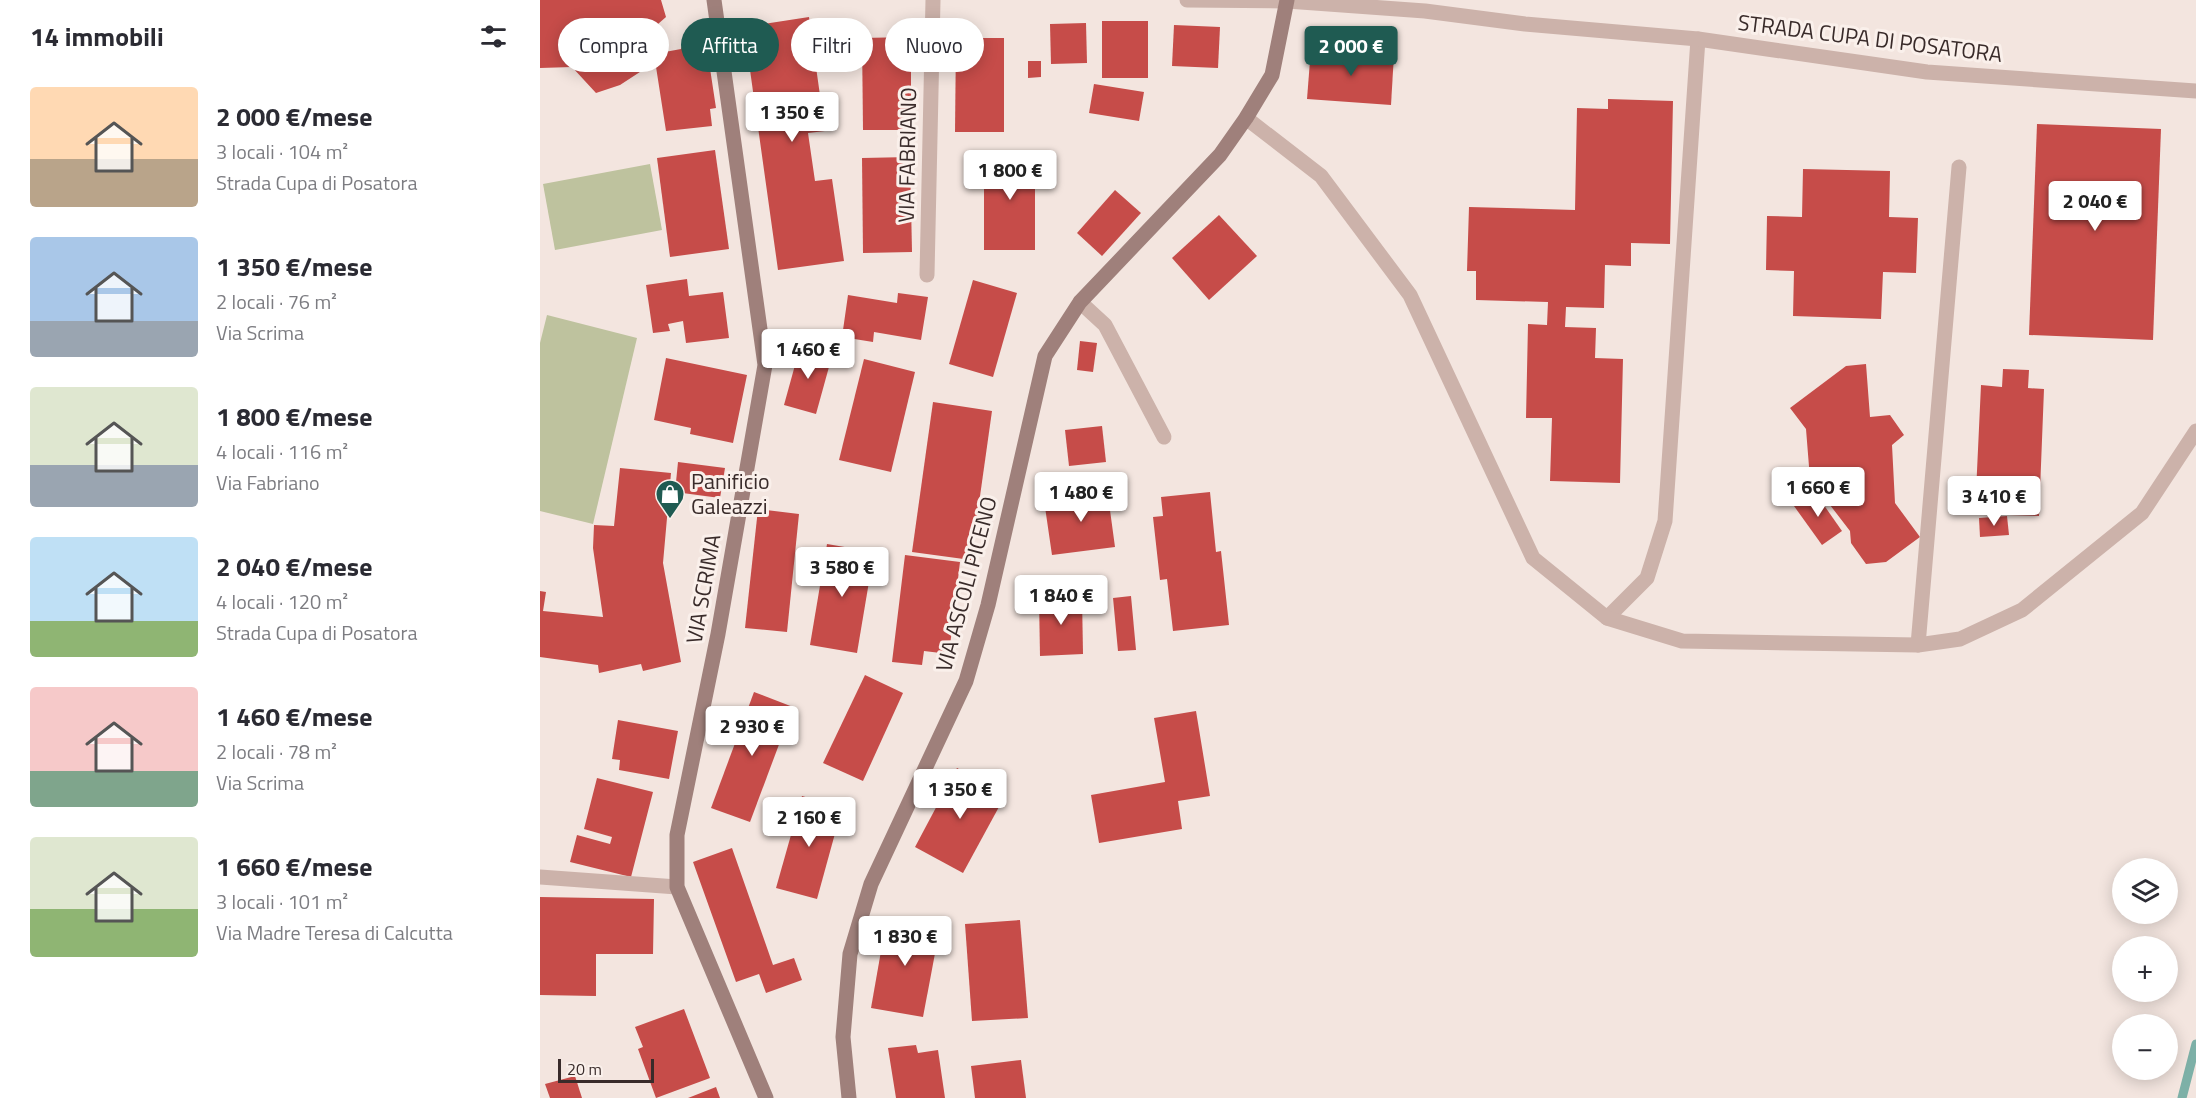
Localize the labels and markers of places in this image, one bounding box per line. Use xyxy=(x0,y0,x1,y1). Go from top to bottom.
pin: 2 000 € xyxy=(1296,26,1406,77)
pin: 1 350 € xyxy=(737,92,847,143)
pin: 1 800 € xyxy=(955,150,1065,201)
pin: 2 040 € xyxy=(2040,181,2150,232)
pin: 1 460 € xyxy=(753,329,863,380)
place label: Panificio Galeazzi xyxy=(691,464,770,523)
pin: 1 660 € xyxy=(1763,467,1873,518)
pin: 1 480 € xyxy=(1026,472,1136,523)
pin: 3 410 € xyxy=(1939,476,2049,527)
shop icon: Panificio Galeazzi xyxy=(654,478,686,520)
pin: 3 580 € xyxy=(787,547,897,598)
pin: 1 840 € xyxy=(1006,575,1116,626)
pin: 2 930 € xyxy=(697,706,807,757)
pin: 1 350 € xyxy=(905,769,1015,820)
pin: 2 160 € xyxy=(754,797,864,848)
pin: 1 830 € xyxy=(850,916,960,967)

